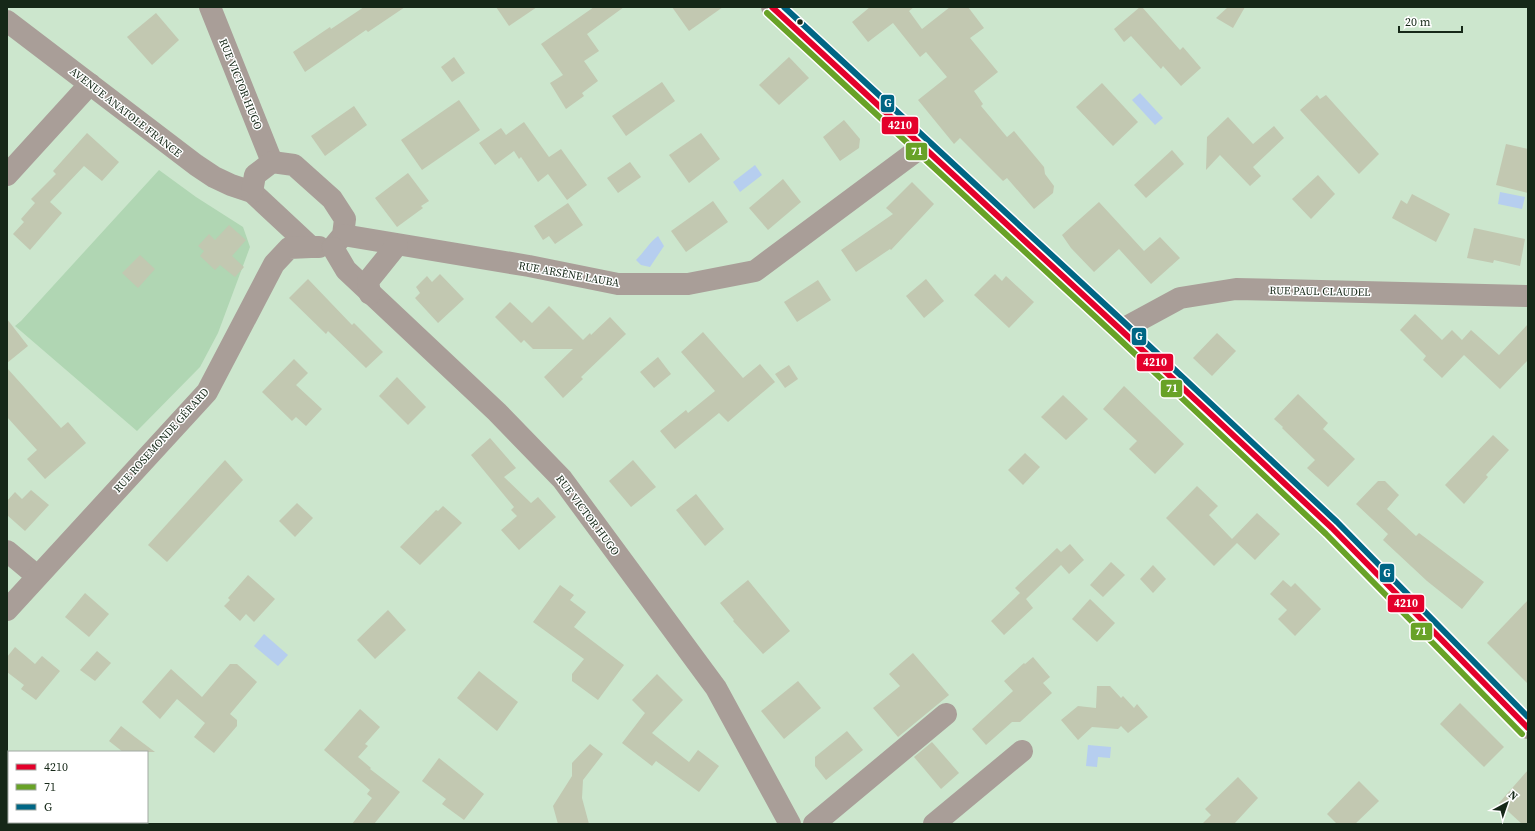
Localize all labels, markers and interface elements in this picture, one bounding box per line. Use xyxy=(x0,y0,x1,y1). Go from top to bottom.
scale bar xyxy=(1399,8,1462,34)
text: 20 m xyxy=(1405,14,1431,30)
unlabelled marker xyxy=(795,17,805,27)
street label: RUE VICTOR HUGO xyxy=(215,36,266,132)
street label: AVENUE ANATOLE FRANCE xyxy=(67,64,185,161)
line badge: G xyxy=(880,94,895,113)
text: G xyxy=(884,96,892,111)
line badge: 4210 xyxy=(881,116,919,135)
text: 4210 xyxy=(888,118,912,133)
line badge: 71 xyxy=(905,142,928,161)
text: 71 xyxy=(911,144,923,159)
street label: RUE ARSÈNE LAUBA xyxy=(517,258,621,291)
street label: RUE PAUL CLAUDEL xyxy=(1269,283,1371,300)
line badge: G xyxy=(1131,327,1147,346)
text: G xyxy=(1135,329,1143,344)
line badge: 4210 xyxy=(1136,353,1174,372)
text: 4210 xyxy=(1143,355,1167,370)
line badge: 71 xyxy=(1160,379,1183,398)
text: 71 xyxy=(1166,381,1178,396)
street label: RUE ROSEMONDE GÉRARD xyxy=(110,385,213,496)
street label: RUE VICTOR HUGO xyxy=(552,472,623,559)
line badge: G xyxy=(1379,563,1395,583)
text: G xyxy=(1383,566,1391,581)
line badge: 4210 xyxy=(1387,594,1425,613)
text: 4210 xyxy=(1394,596,1418,611)
line badge: 71 xyxy=(1410,622,1433,641)
text: 71 xyxy=(1415,624,1427,639)
legend xyxy=(8,751,148,823)
text: 4210 xyxy=(44,759,68,775)
text: 71 xyxy=(44,779,56,795)
north arrow xyxy=(1487,783,1527,823)
text: N xyxy=(1505,787,1521,804)
text: G xyxy=(44,799,52,815)

